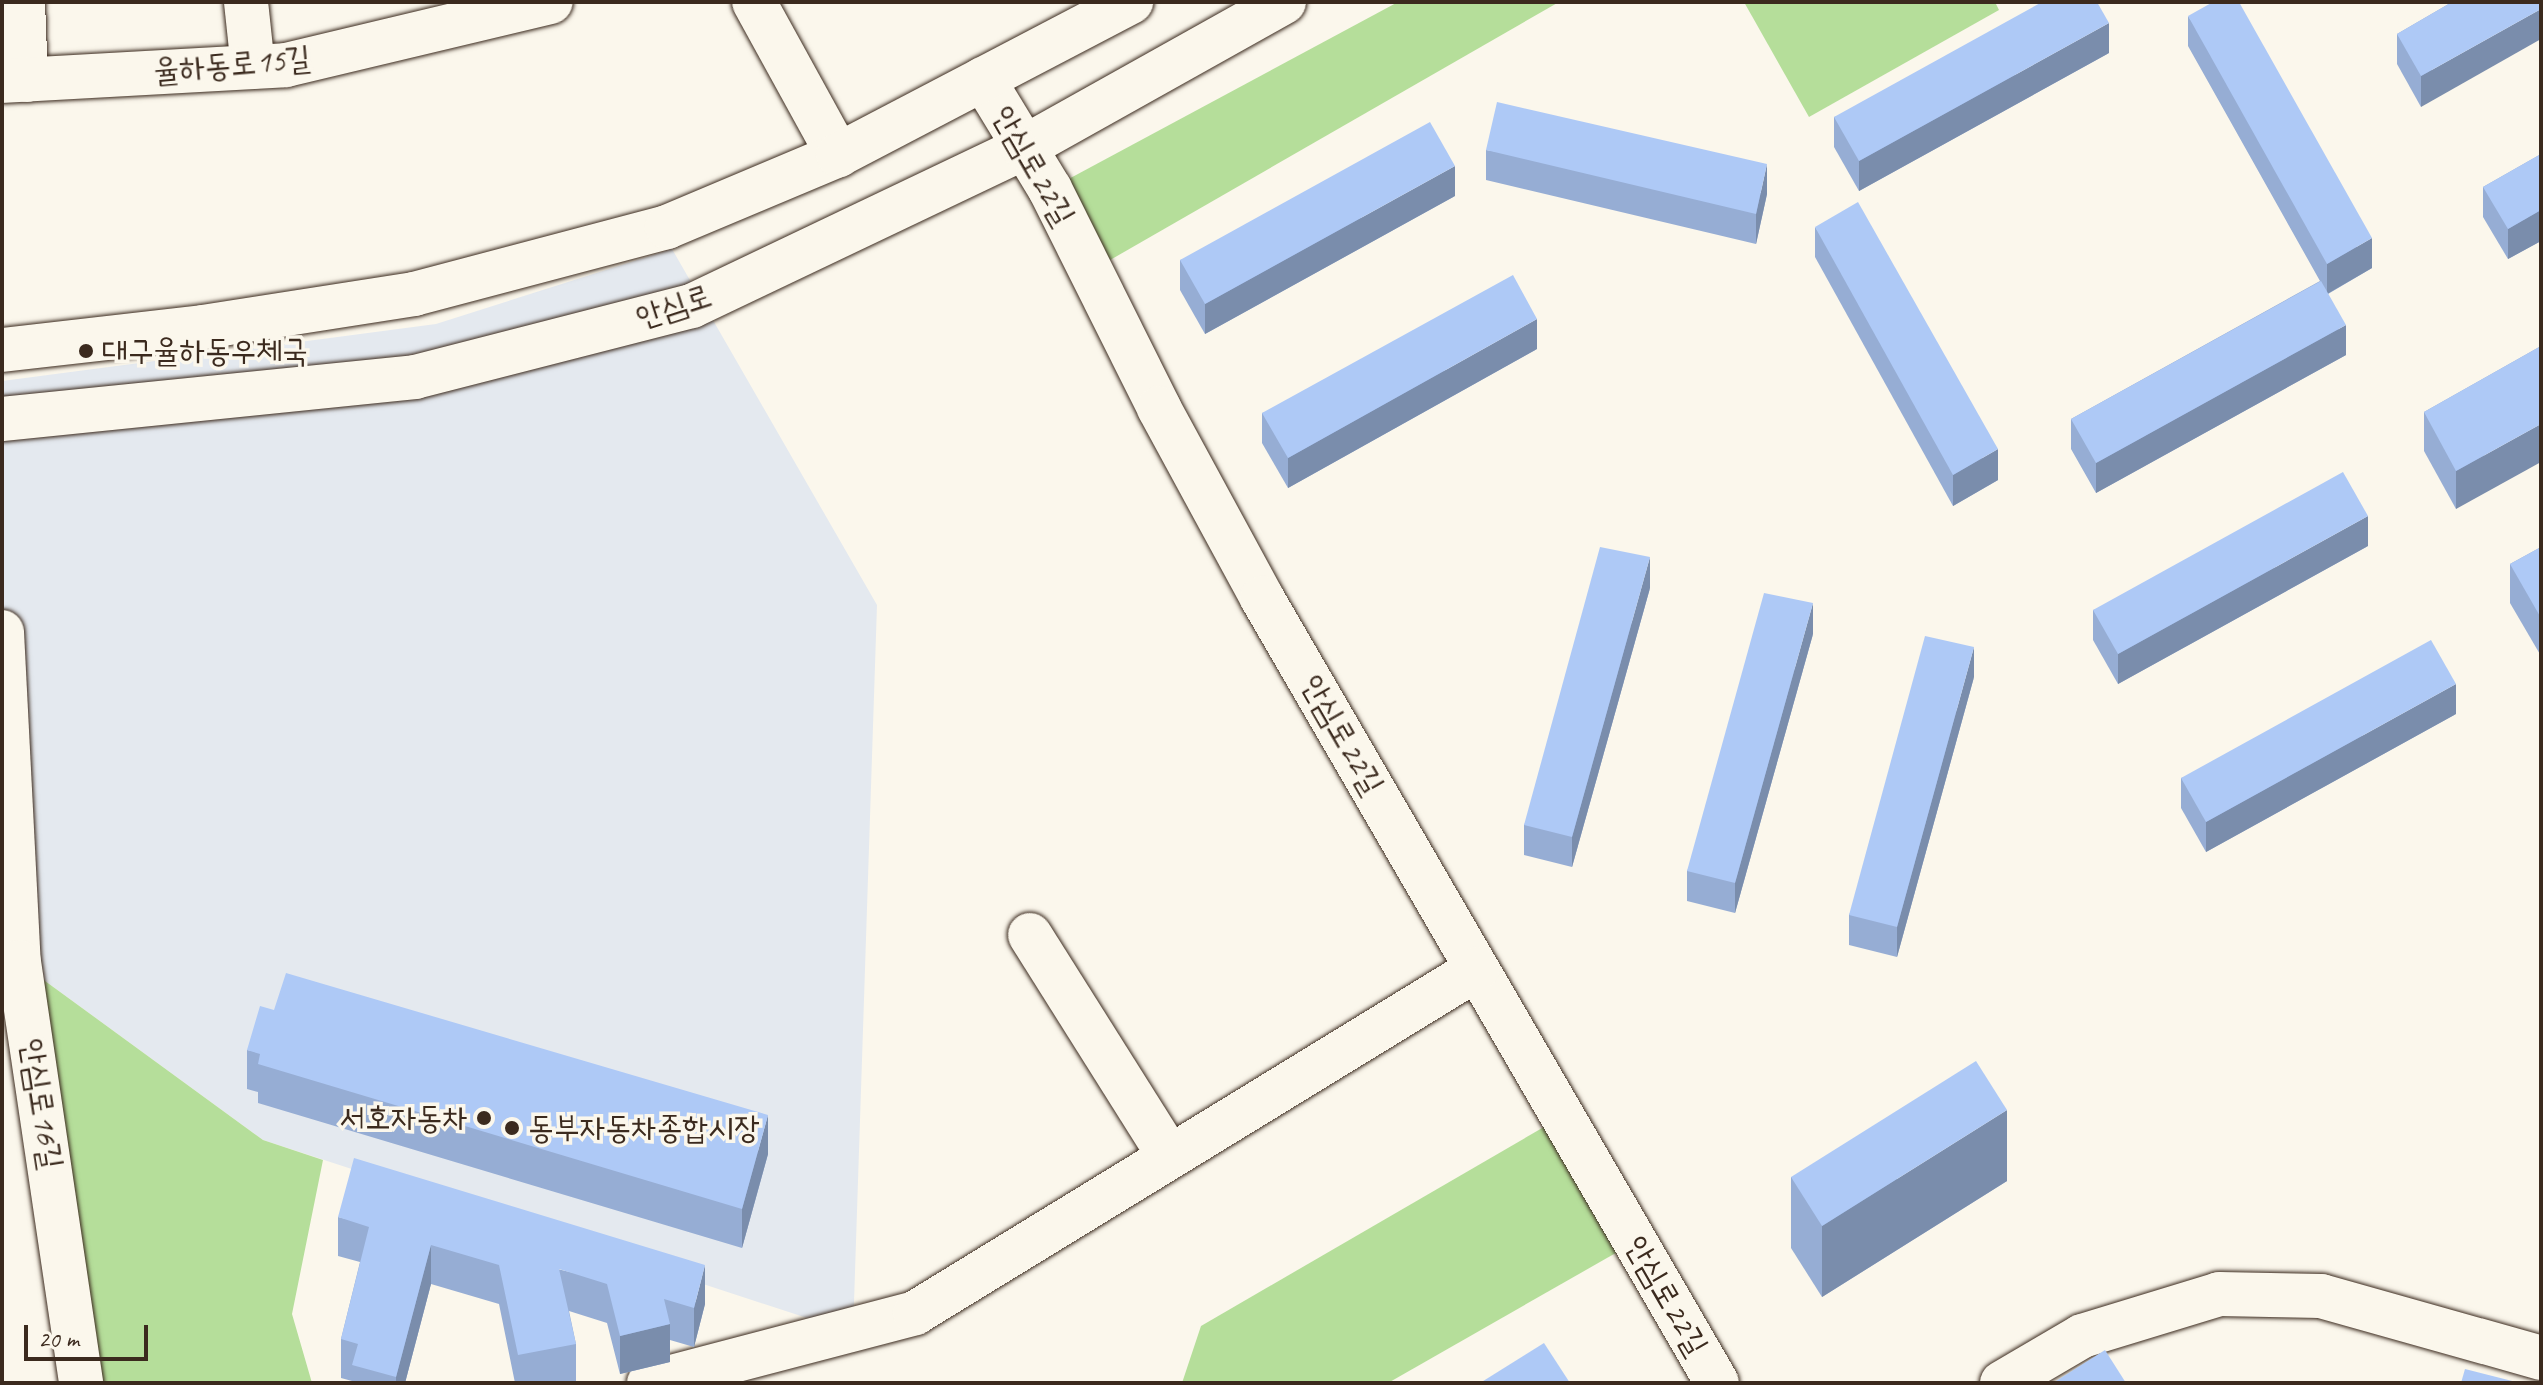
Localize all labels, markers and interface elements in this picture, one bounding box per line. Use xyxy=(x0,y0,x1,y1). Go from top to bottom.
street label: 율하동로15길 xyxy=(152,39,312,91)
street label: 안심로22길 xyxy=(983,99,1083,233)
street label: 안심로 xyxy=(631,277,717,337)
place label: 대구율하동우체국 xyxy=(102,332,308,370)
marker: 대구율하동우체국 xyxy=(77,342,95,360)
street label: 안심로22길 xyxy=(1292,668,1392,802)
street label: 안심로16길 xyxy=(12,1036,70,1172)
place label: 서호자동차 xyxy=(339,1099,468,1137)
marker: 서호자동차 xyxy=(475,1109,493,1127)
place label: 동부자동차종합시장 xyxy=(528,1109,760,1147)
marker: 동부자동차종합시장 xyxy=(503,1119,521,1137)
street label: 안심로22길 xyxy=(1616,1229,1716,1363)
scale bar xyxy=(28,1309,152,1359)
text: 20 m xyxy=(38,1324,79,1354)

